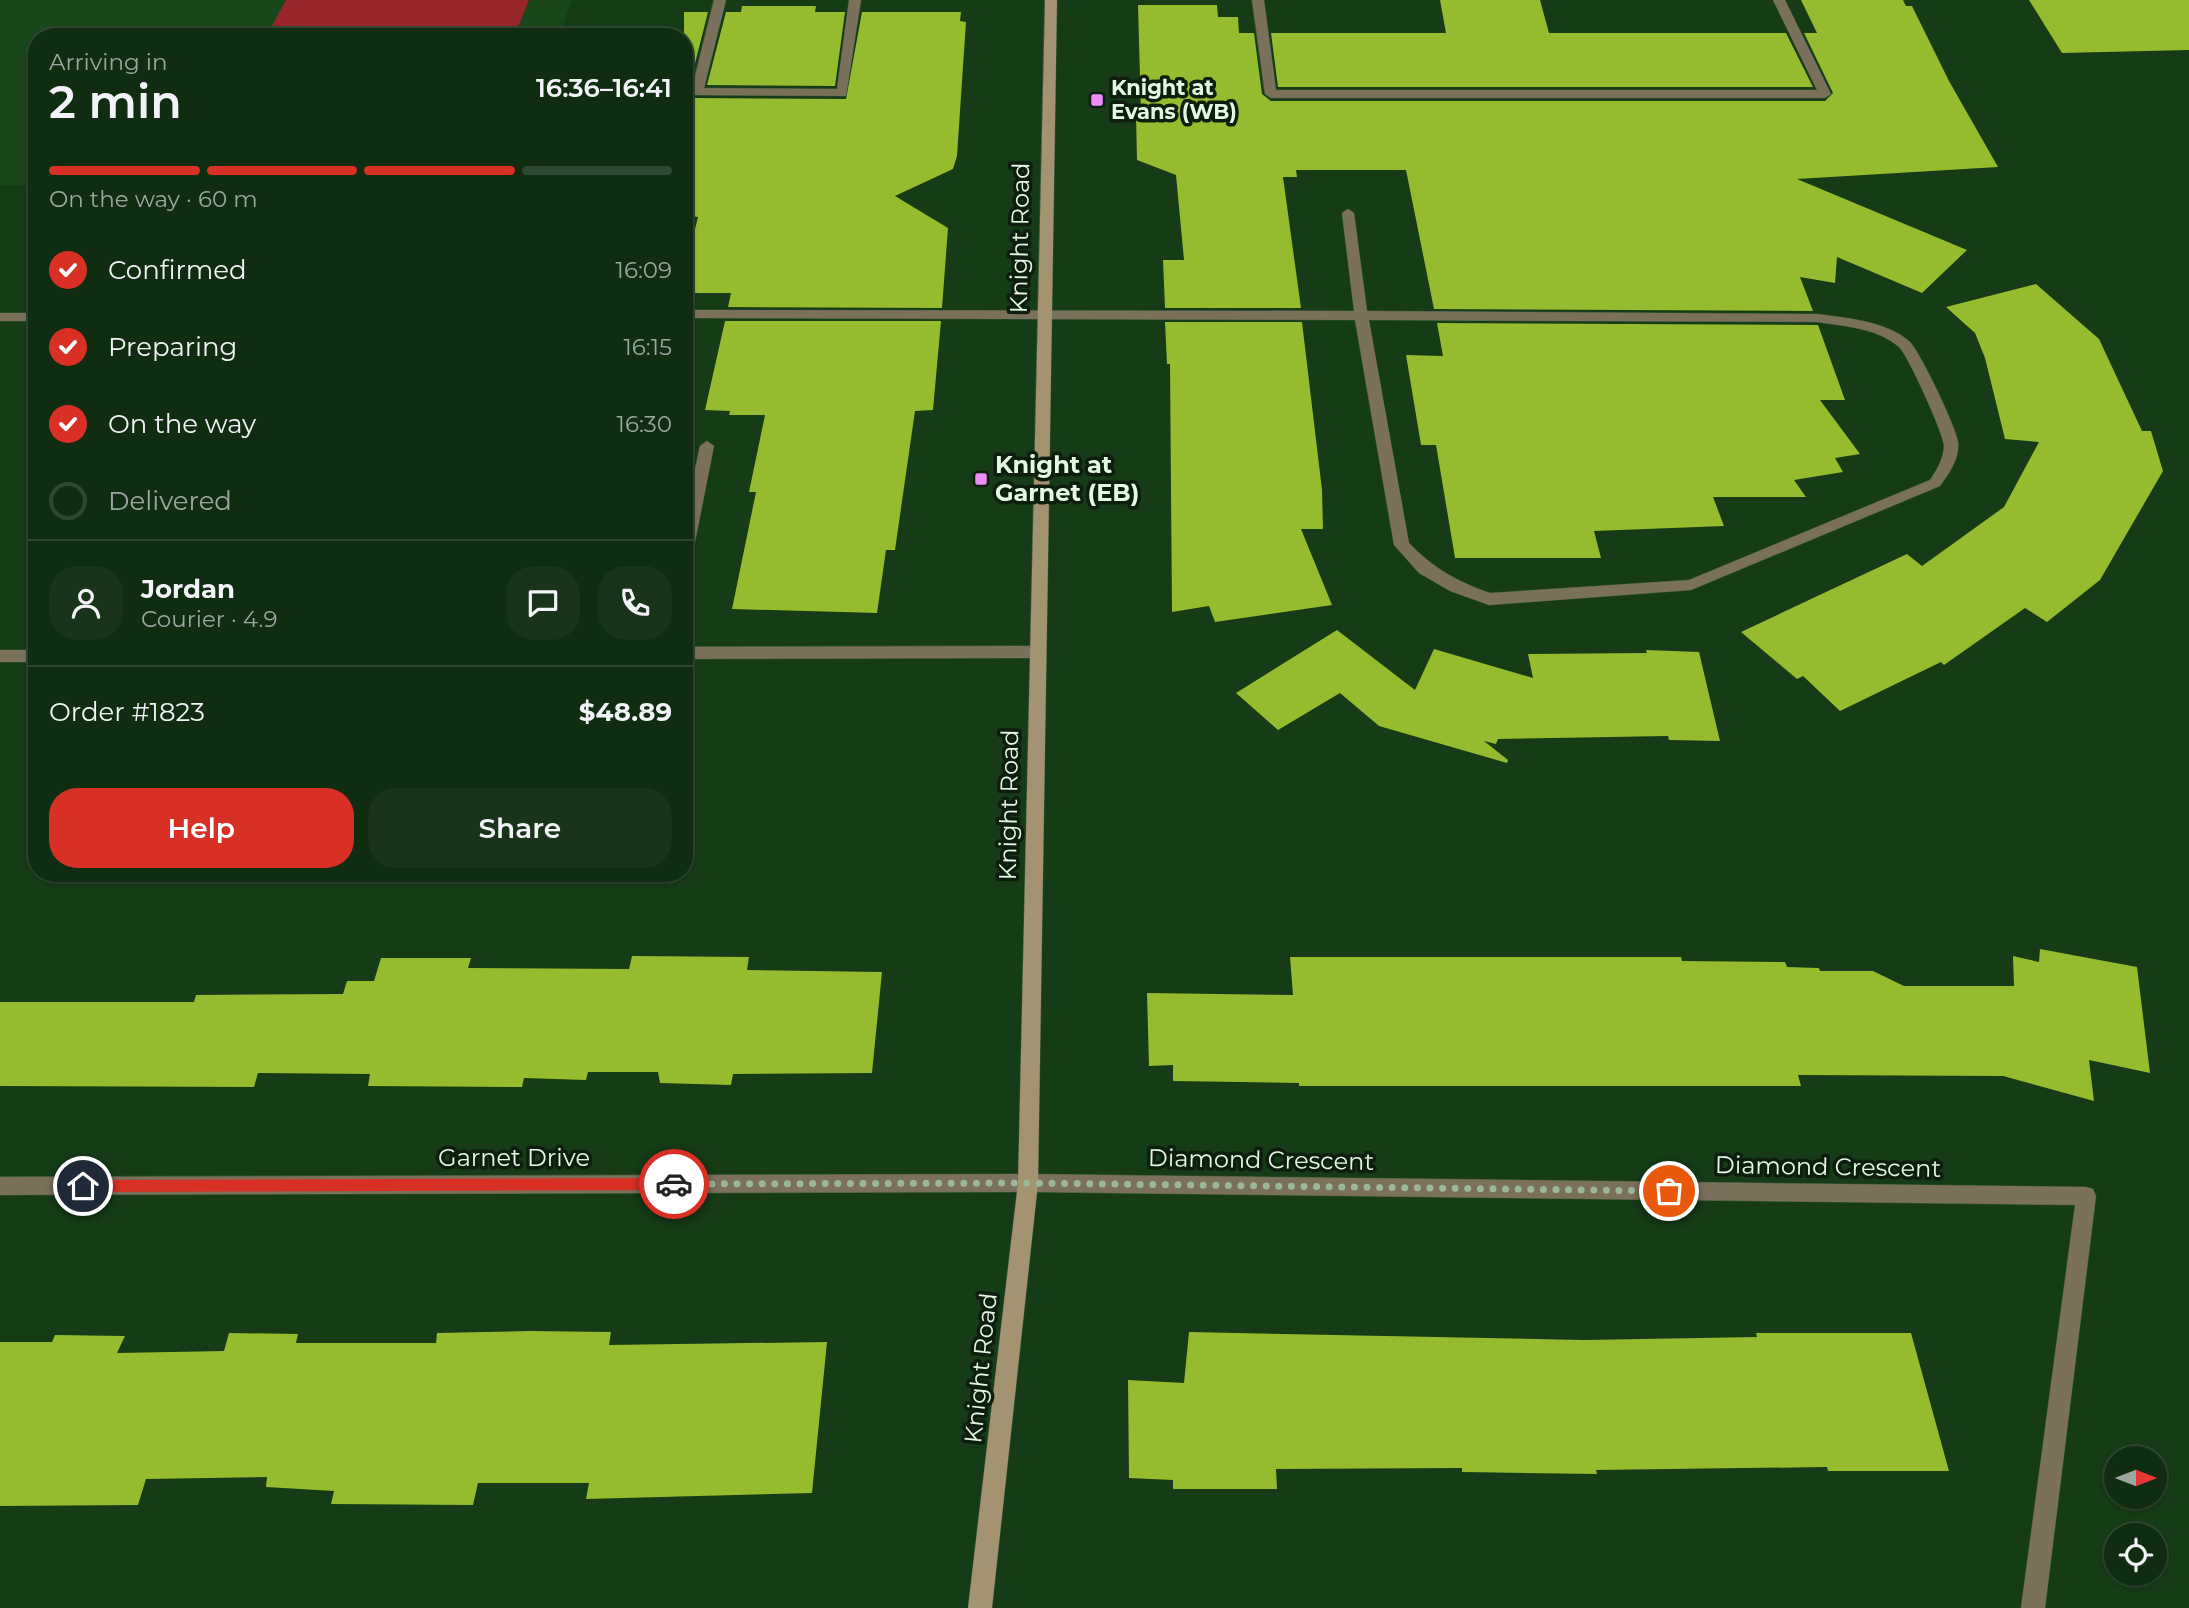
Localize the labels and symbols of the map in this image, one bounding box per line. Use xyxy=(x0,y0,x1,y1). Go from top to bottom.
place label: Knight at Evans (WB) xyxy=(1111,75,1237,124)
marker: Knight at Evans (WB) xyxy=(1089,92,1105,108)
street label: Knight Road xyxy=(1004,162,1035,314)
place label: Knight at Garnet (EB) xyxy=(995,450,1139,507)
marker: Knight at Garnet (EB) xyxy=(973,471,989,487)
street label: Knight Road xyxy=(993,729,1024,881)
street label: Garnet Drive xyxy=(438,1143,590,1172)
street label: Diamond Crescent xyxy=(1148,1143,1375,1176)
courier xyxy=(639,1149,709,1219)
street label: Diamond Crescent xyxy=(1715,1150,1942,1183)
pin xyxy=(53,1156,113,1216)
pin xyxy=(1639,1161,1699,1221)
street label: Knight Road xyxy=(958,1291,1003,1445)
north arrow xyxy=(2104,1446,2166,1508)

